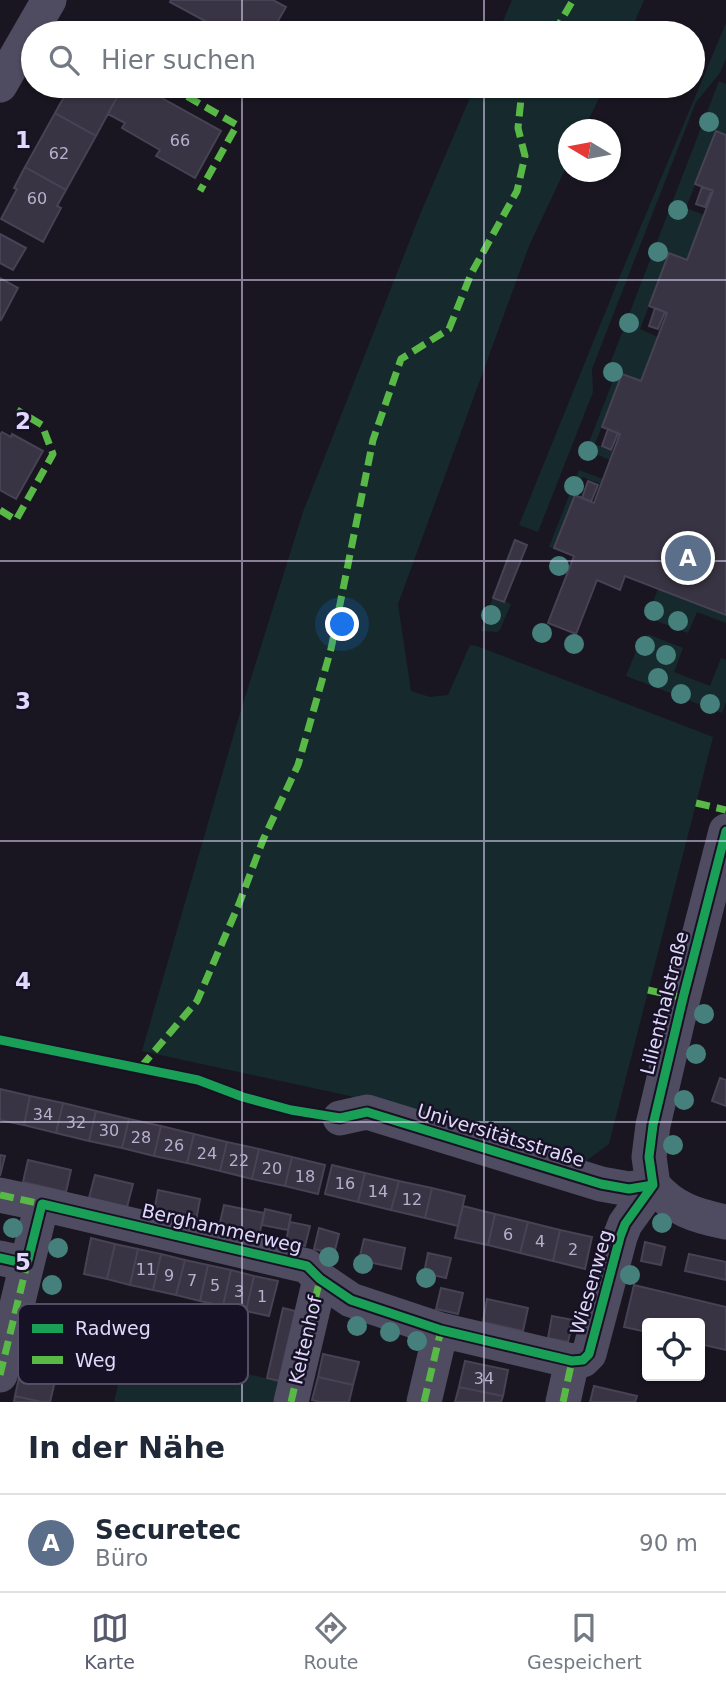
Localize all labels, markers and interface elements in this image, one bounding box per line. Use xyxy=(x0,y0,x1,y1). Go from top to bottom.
search box xyxy=(21,21,705,98)
icon: search xyxy=(45,41,83,79)
text: Hier suchen xyxy=(101,45,256,75)
north arrow xyxy=(558,119,621,182)
text: 1 xyxy=(15,127,31,153)
house number: 66 xyxy=(170,131,190,150)
house number: 62 xyxy=(49,144,69,163)
house number: 60 xyxy=(27,189,47,208)
text: 2 xyxy=(15,408,31,434)
pin: A xyxy=(665,532,711,584)
your location xyxy=(325,607,359,641)
text: 3 xyxy=(15,688,31,714)
street label: Lilienthalstraße xyxy=(636,929,692,1077)
text: 4 xyxy=(15,968,31,994)
street label: Universitätsstraße xyxy=(415,1099,587,1171)
house number: 34 xyxy=(33,1105,53,1124)
house number: 32 xyxy=(66,1113,86,1132)
house number: 30 xyxy=(99,1121,119,1140)
house number: 28 xyxy=(131,1128,151,1147)
house number: 26 xyxy=(164,1136,184,1155)
house number: 24 xyxy=(197,1144,217,1163)
house number: 22 xyxy=(229,1151,249,1170)
house number: 20 xyxy=(262,1159,282,1178)
house number: 18 xyxy=(295,1167,315,1186)
house number: 16 xyxy=(335,1174,355,1193)
house number: 14 xyxy=(368,1182,388,1201)
house number: 12 xyxy=(402,1190,422,1209)
street label: Berghammerweg xyxy=(140,1199,304,1257)
house number: 6 xyxy=(503,1225,513,1244)
street label: Wiesenweg xyxy=(566,1227,616,1337)
house number: 4 xyxy=(535,1232,545,1251)
house number: 2 xyxy=(568,1240,578,1259)
text: 5 xyxy=(15,1249,31,1275)
house number: 11 xyxy=(136,1260,156,1279)
house number: 9 xyxy=(164,1266,174,1285)
house number: 7 xyxy=(187,1271,197,1290)
house number: 5 xyxy=(210,1276,220,1295)
house number: 3 xyxy=(234,1282,244,1301)
house number: 1 xyxy=(257,1287,267,1306)
street label: Keltenhof xyxy=(284,1292,326,1386)
legend xyxy=(18,1304,248,1384)
text: Radweg xyxy=(75,1317,151,1339)
map controls xyxy=(642,1318,705,1381)
button: locate xyxy=(642,1318,705,1381)
text: Weg xyxy=(75,1349,116,1371)
house number: 34 xyxy=(474,1369,494,1388)
text: In der Nähe xyxy=(28,1430,225,1465)
text: Securetec xyxy=(95,1515,241,1545)
text: A xyxy=(42,1530,60,1556)
text: 90 m xyxy=(639,1530,698,1556)
text: Büro xyxy=(95,1545,148,1571)
tab: Karte xyxy=(84,1609,135,1673)
tab: Route xyxy=(303,1609,359,1673)
tab: Gespeichert xyxy=(527,1609,642,1673)

